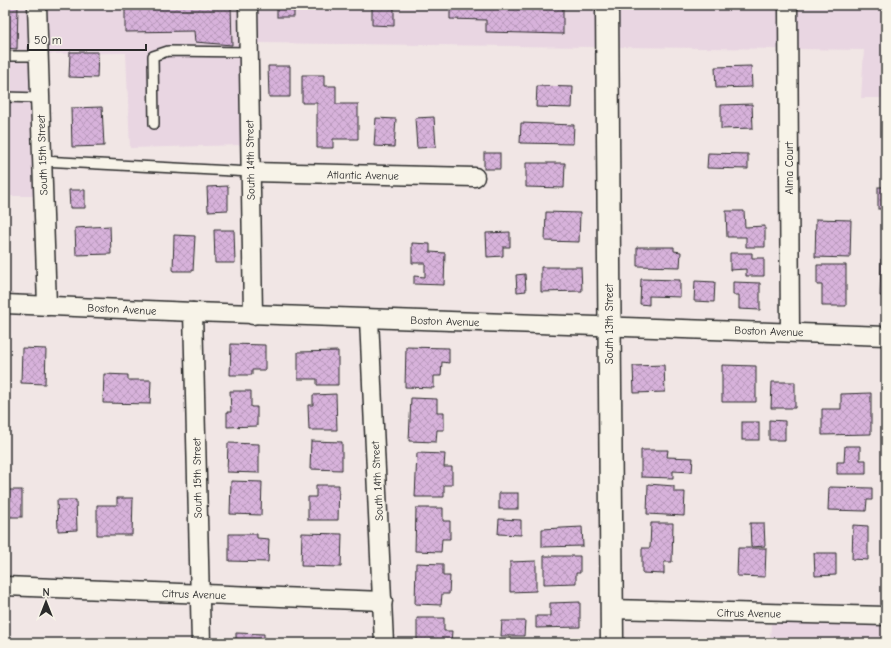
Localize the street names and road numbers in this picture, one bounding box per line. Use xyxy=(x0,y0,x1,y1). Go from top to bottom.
street label: South 15th Street xyxy=(35,114,50,196)
street label: South 14th Street xyxy=(243,119,258,200)
street label: Alma Court xyxy=(783,141,796,194)
street label: Atlantic Avenue xyxy=(327,168,399,183)
street label: South 13th Street xyxy=(603,283,616,364)
street label: Boston Avenue xyxy=(87,301,157,318)
street label: Boston Avenue xyxy=(410,314,480,329)
street label: Boston Avenue xyxy=(734,324,804,339)
street label: South 15th Street xyxy=(190,437,205,519)
street label: South 14th Street xyxy=(369,440,386,521)
street label: Citrus Avenue xyxy=(162,587,227,602)
street label: Citrus Avenue xyxy=(717,606,782,621)

